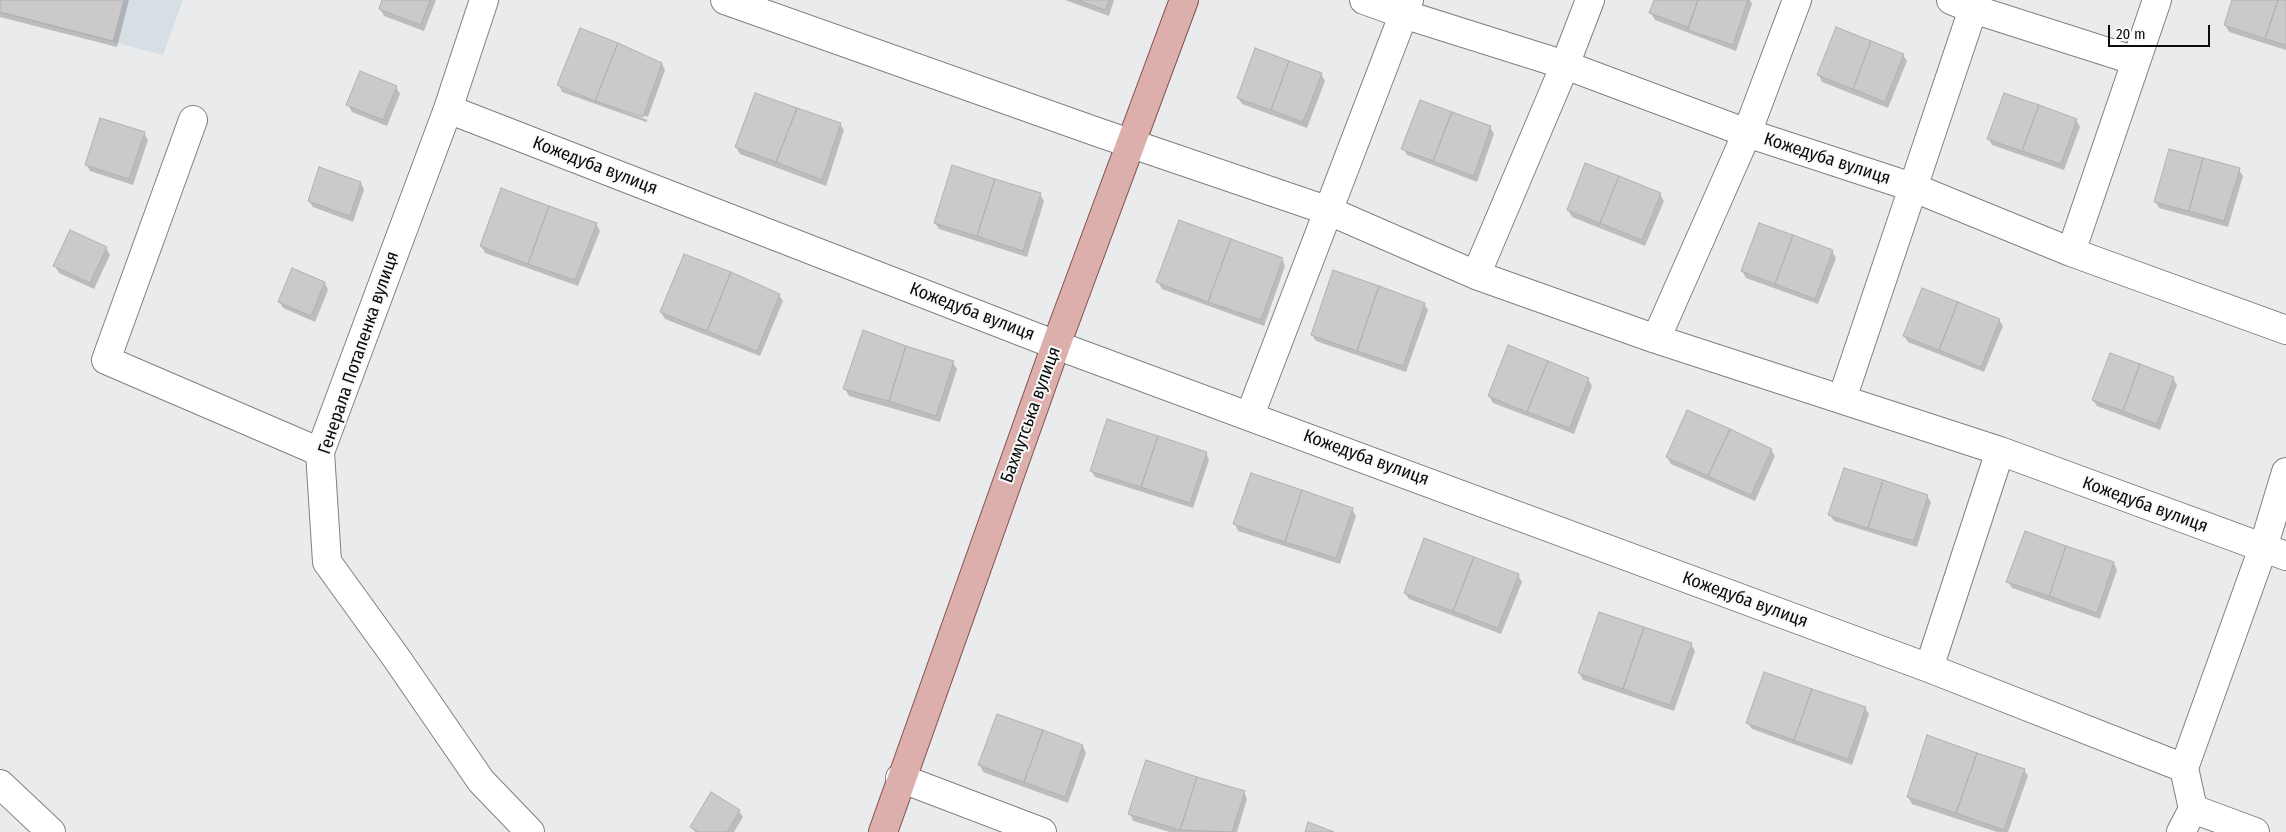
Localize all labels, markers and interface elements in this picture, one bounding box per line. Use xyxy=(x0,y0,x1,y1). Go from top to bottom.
scale bar xyxy=(2111,15,2214,47)
text: 20 m xyxy=(2116,25,2146,43)
street label: Кожедуба вулиця xyxy=(1761,128,1893,190)
street label: Кожедуба вулиця xyxy=(529,132,661,200)
street label: Генерала Потапенка вулиця xyxy=(314,249,404,457)
street label: Кожедуба вулиця xyxy=(906,278,1038,346)
street label: Бахмутська вулиця xyxy=(996,344,1066,486)
street label: Кожедуба вулиця xyxy=(1300,425,1432,491)
street label: Кожедуба вулиця xyxy=(2079,472,2211,538)
street label: Кожедуба вулиця xyxy=(1679,567,1811,633)

